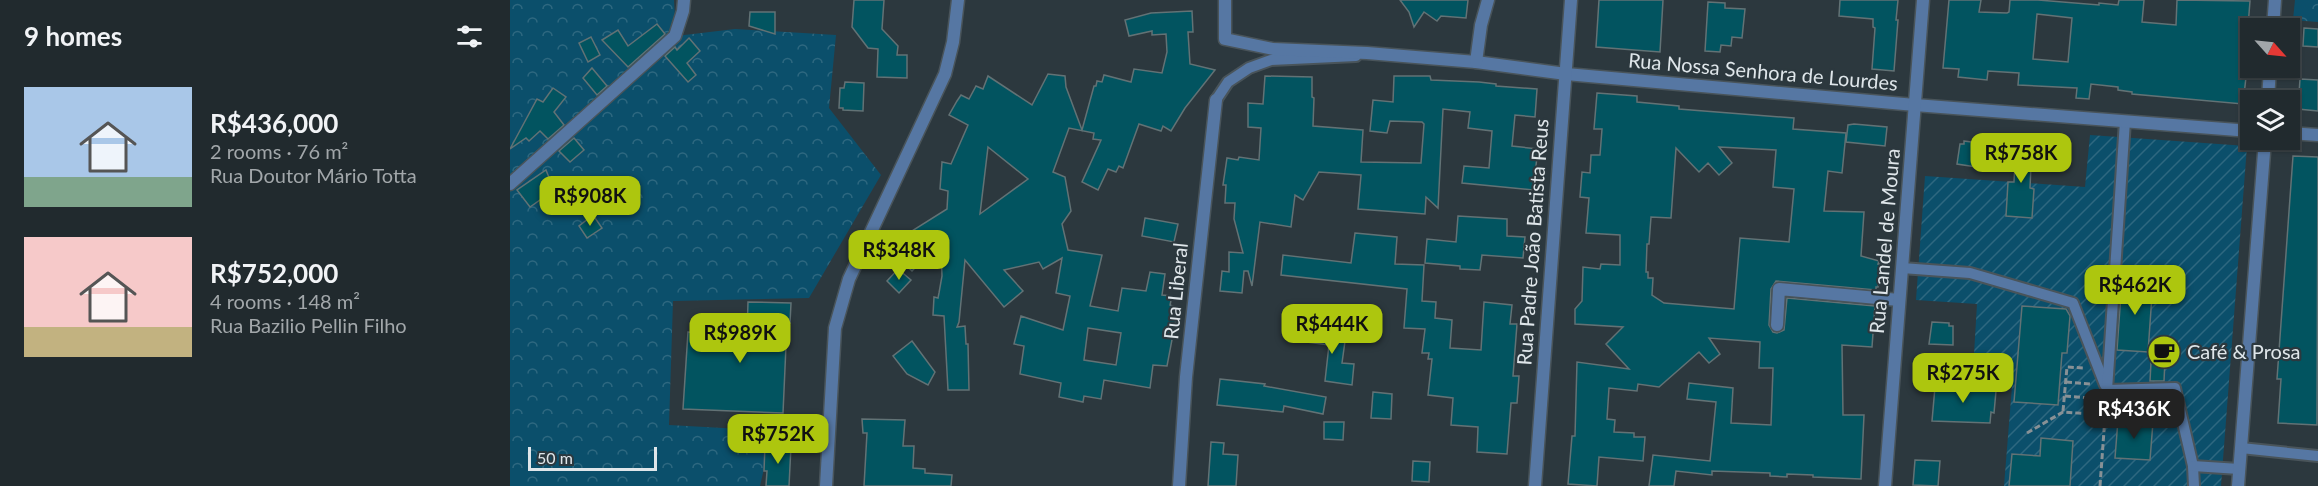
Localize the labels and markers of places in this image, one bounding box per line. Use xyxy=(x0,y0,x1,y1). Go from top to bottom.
pin: R$758K xyxy=(1972,133,2070,184)
pin: R$908K xyxy=(541,176,639,227)
pin: R$348K xyxy=(850,230,948,281)
pin: R$462K xyxy=(2086,265,2184,316)
pin: R$444K xyxy=(1283,304,1381,355)
pin: R$989K xyxy=(691,313,789,364)
cafe icon: Café & Prosa xyxy=(2146,334,2182,370)
place label: Café & Prosa xyxy=(2187,339,2301,363)
pin: R$275K xyxy=(1914,353,2012,404)
pin: R$436K xyxy=(2085,389,2183,440)
pin: R$752K xyxy=(729,414,827,465)

